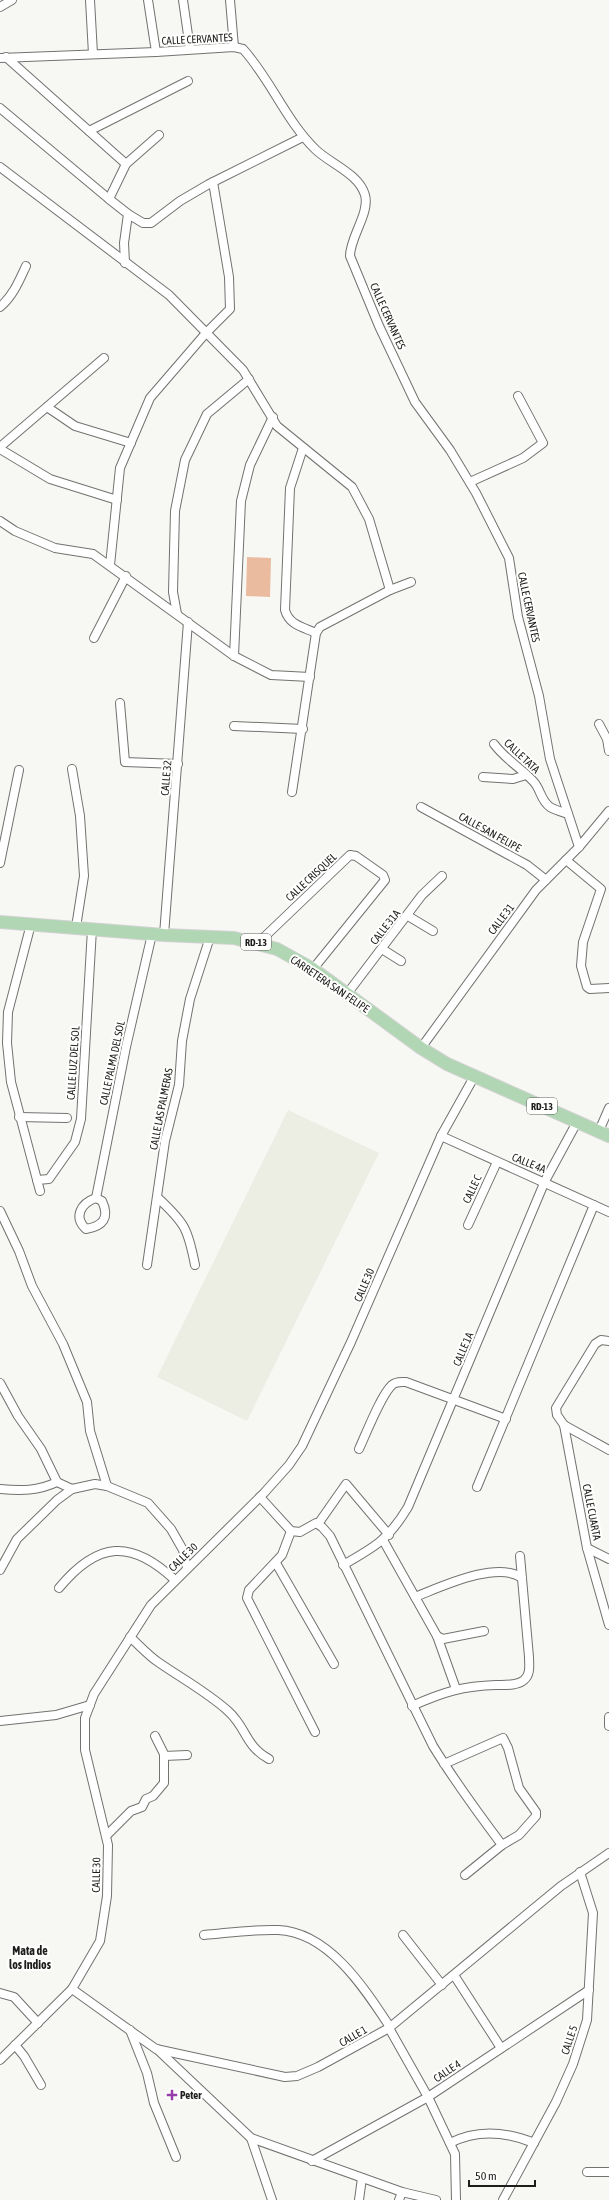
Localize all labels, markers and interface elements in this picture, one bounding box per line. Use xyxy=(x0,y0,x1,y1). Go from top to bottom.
street label: CALLE CERVANTES xyxy=(161,31,233,47)
street label: CALLE CERVANTES xyxy=(368,281,408,351)
street label: CALLE CERVANTES xyxy=(516,571,542,643)
street label: CALLE TATA xyxy=(502,737,543,776)
street label: CALLE 32 xyxy=(158,760,174,796)
street label: CALLE SAN FELIPE xyxy=(457,810,523,854)
street label: CALLE CRISQUEL xyxy=(283,850,339,903)
street label: CALLE 31 xyxy=(486,901,516,937)
street label: CALLE 31A xyxy=(368,907,403,947)
road number: RD-13 xyxy=(241,934,271,950)
street label: CARRETERA SAN FELIPE xyxy=(288,953,372,1015)
street label: CALLE PALMA DEL SOL xyxy=(97,1019,127,1106)
street label: CALLE LUZ DEL SOL xyxy=(64,1025,82,1100)
street label: CALLE LAS PALMERAS xyxy=(147,1067,175,1151)
road number: RD-13 xyxy=(527,1098,557,1114)
street label: CALLE 4A xyxy=(510,1151,548,1175)
street label: CALLE C xyxy=(460,1173,484,1205)
street label: CALLE 30 xyxy=(352,1266,376,1304)
street label: CALLE 1A xyxy=(451,1330,476,1368)
street label: CALLE CUARTA xyxy=(581,1483,603,1542)
street label: CALLE 30 xyxy=(166,1540,200,1574)
street label: CALLE 30 xyxy=(90,1857,102,1893)
district label: Mata de los Indios xyxy=(9,1944,52,1972)
street label: CALLE 1 xyxy=(337,2023,369,2049)
street label: CALLE 5 xyxy=(559,2024,579,2056)
street label: CALLE 4 xyxy=(431,2058,463,2084)
place label: Peter xyxy=(180,2089,202,2101)
marker: Peter xyxy=(167,2090,177,2100)
scale bar xyxy=(469,2162,535,2188)
text: 50 m xyxy=(475,2169,497,2183)

